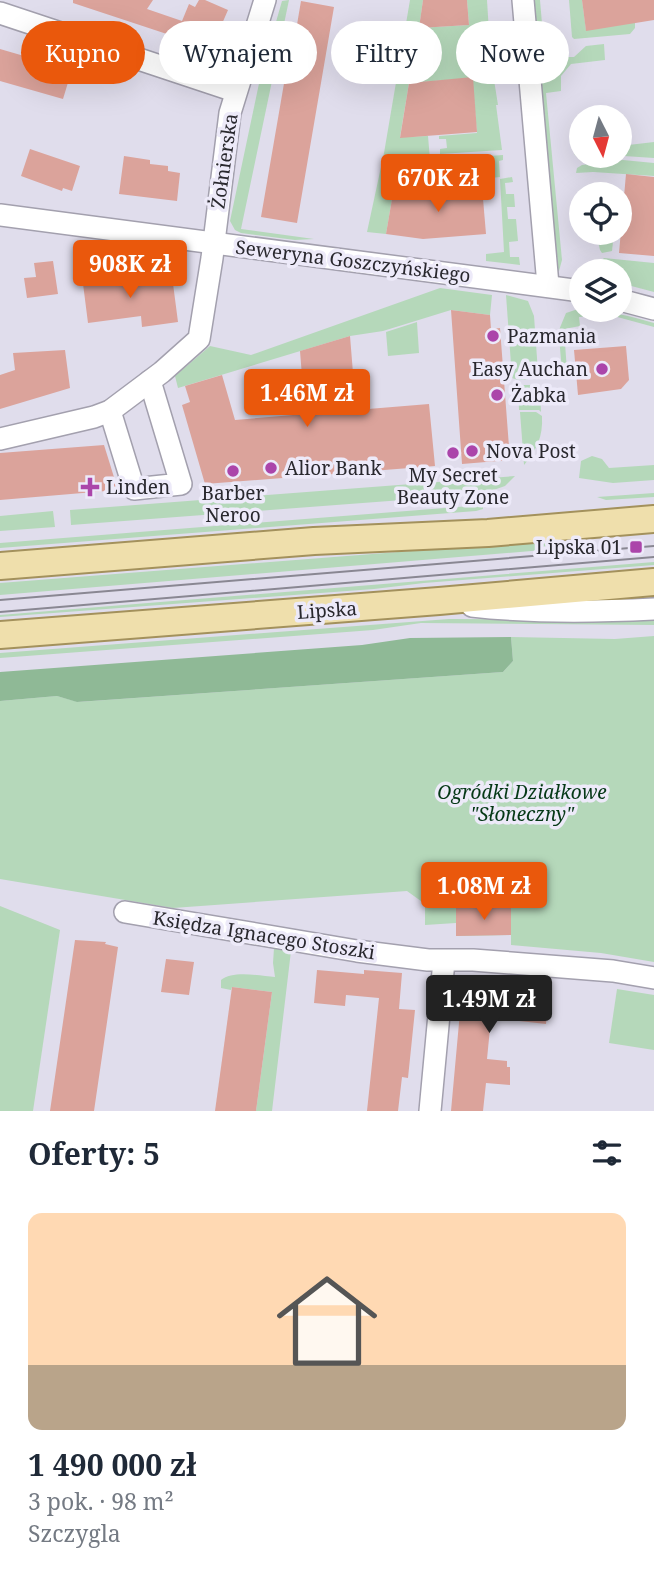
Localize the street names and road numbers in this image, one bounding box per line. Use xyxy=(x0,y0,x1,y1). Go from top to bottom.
street label: Żołnierska xyxy=(204,112,244,210)
street label: Seweryna Goszczyńskiego xyxy=(234,234,472,288)
street label: Lipska xyxy=(296,595,358,625)
street label: Księdza Ignacego Stoszki xyxy=(151,905,377,965)

